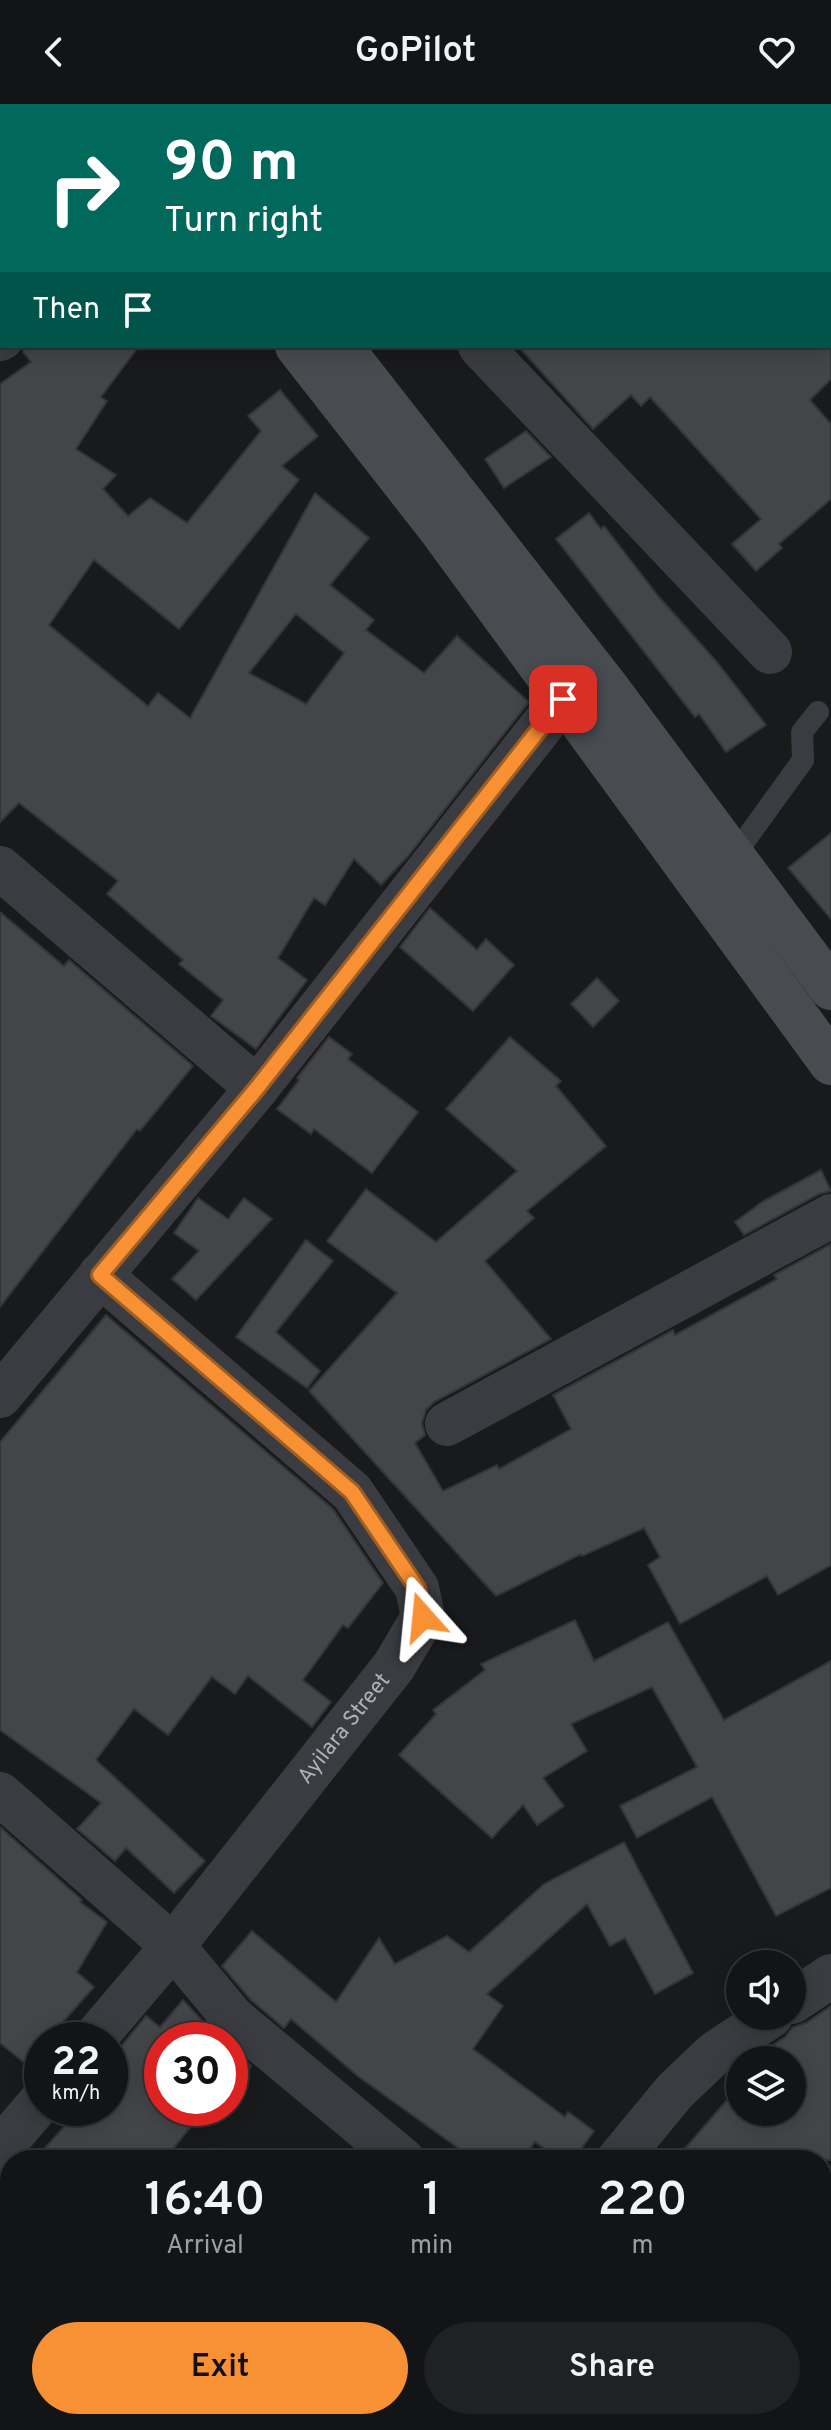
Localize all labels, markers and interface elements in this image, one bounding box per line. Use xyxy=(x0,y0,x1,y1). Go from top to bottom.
text: GoPilot xyxy=(355,29,476,75)
icon: back xyxy=(32,30,76,74)
icon: heart xyxy=(755,30,799,74)
text: 90 m xyxy=(164,130,299,200)
icon: right xyxy=(32,136,136,240)
text: Turn right xyxy=(164,199,323,245)
icon: arrive xyxy=(116,288,160,332)
text: Then xyxy=(32,292,100,329)
pin xyxy=(529,665,597,733)
icon: arrive xyxy=(541,677,585,721)
position arrow xyxy=(381,1575,465,1659)
street label: Ayilara Street xyxy=(292,1668,397,1790)
map controls xyxy=(726,1950,806,2126)
button: sound xyxy=(726,1950,806,2030)
speed limit sign: 30 xyxy=(144,2022,248,2126)
text: 22 xyxy=(52,2039,100,2089)
button: layers xyxy=(726,2046,806,2126)
text: km/h xyxy=(52,2081,100,2107)
text: 16:40 xyxy=(144,2172,266,2232)
text: 1 xyxy=(422,2172,441,2232)
text: 220 xyxy=(598,2172,688,2232)
text: Arrival xyxy=(166,2230,244,2263)
text: min xyxy=(410,2230,453,2263)
text: m xyxy=(632,2230,654,2263)
button: Exit xyxy=(32,2322,408,2414)
button: Share xyxy=(424,2322,800,2414)

